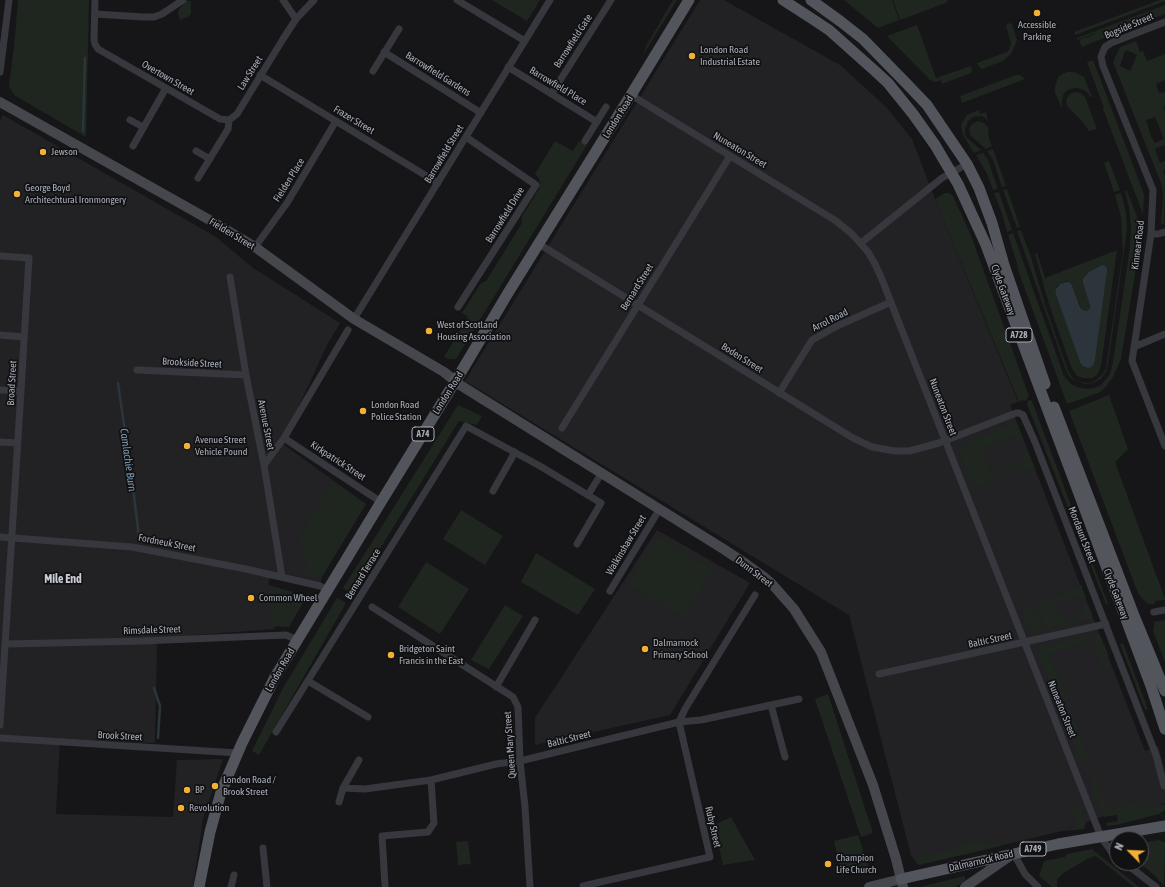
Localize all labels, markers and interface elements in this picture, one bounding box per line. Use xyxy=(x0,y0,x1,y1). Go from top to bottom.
marker: Accessible Parking xyxy=(1032,8,1042,18)
street label: Bogside Street xyxy=(1103,10,1155,42)
street label: Barrowfield Gate xyxy=(551,12,595,70)
place label: Accessible Parking xyxy=(1018,19,1056,42)
place label: London Road Industrial Estate xyxy=(700,44,760,68)
street label: Barrowfield Gardens xyxy=(403,49,473,99)
marker: London Road Industrial Estate xyxy=(687,51,697,61)
street label: Law Street xyxy=(235,54,265,92)
street label: Overtown Street xyxy=(140,58,196,98)
street label: Barrowfield Place xyxy=(527,64,589,108)
street label: London Road xyxy=(600,93,636,141)
street label: Frazer Street xyxy=(331,103,377,137)
street label: Barrowfield Street xyxy=(422,123,466,185)
street label: Nuneaton Street xyxy=(711,129,769,171)
place label: Jewson xyxy=(51,146,78,158)
marker: Jewson xyxy=(38,147,48,157)
street label: Fielden Place xyxy=(271,156,307,204)
place label: George Boyd Architechtural Ironmongery xyxy=(25,182,126,206)
street label: Barrowfield Drive xyxy=(483,185,527,245)
marker: George Boyd Architechtural Ironmongery xyxy=(12,189,22,199)
street label: Fielden Street xyxy=(207,216,257,252)
street label: Kinnear Road xyxy=(1129,220,1147,270)
street label: Bernard Street xyxy=(618,261,656,313)
street label: Clyde Gateway xyxy=(988,263,1018,317)
street label: Arrol Road xyxy=(810,306,850,334)
place label: West of Scotland Housing Association xyxy=(437,319,511,342)
marker: West of Scotland Housing Association xyxy=(424,326,434,336)
road number: A728 xyxy=(1006,328,1032,342)
street label: Boden Street xyxy=(719,340,765,376)
street label: Brookside Street xyxy=(162,355,222,371)
street label: Broad Street xyxy=(5,360,19,406)
street label: London Road xyxy=(430,369,466,417)
street label: Nuneaton Street xyxy=(927,377,959,437)
street label: Avenue Street xyxy=(255,399,277,451)
place label: London Road Police Station xyxy=(371,399,422,422)
marker: London Road Police Station xyxy=(358,406,368,416)
road number: A74 xyxy=(412,427,434,441)
water label: Camlachie Burn xyxy=(117,428,139,492)
place label: Avenue Street Vehicle Pound xyxy=(195,434,247,458)
street label: Kirkpatrick Street xyxy=(308,439,368,483)
marker: Avenue Street Vehicle Pound xyxy=(182,441,192,451)
street label: Mordaunt Street xyxy=(1066,505,1098,565)
street label: Walkinshaw Street xyxy=(603,513,649,577)
street label: Fordneuk Street xyxy=(137,532,197,554)
street label: Bernard Terrace xyxy=(343,546,383,602)
street label: Dunn Street xyxy=(733,554,775,590)
street label: Clyde Gateway xyxy=(1101,567,1131,621)
district label: Mile End xyxy=(44,572,82,586)
place label: Common Wheel xyxy=(259,592,317,604)
marker: Common Wheel xyxy=(246,593,256,603)
street label: Rimsdale Street xyxy=(123,623,181,637)
street label: Baltic Street xyxy=(967,630,1013,650)
place label: Dalmarnock Primary School xyxy=(653,637,708,660)
place label: Bridgeton Saint Francis in the East xyxy=(399,643,463,666)
marker: Dalmarnock Primary School xyxy=(640,644,650,654)
street label: London Road xyxy=(263,646,297,694)
marker: Bridgeton Saint Francis in the East xyxy=(386,650,396,660)
street label: Nuneaton Street xyxy=(1045,679,1079,739)
street label: Queen Mary Street xyxy=(502,711,518,779)
street label: Baltic Street xyxy=(546,728,592,750)
street label: Brook Street xyxy=(97,729,143,743)
place label: London Road / Brook Street xyxy=(223,774,276,798)
marker: London Road / Brook Street xyxy=(210,781,220,791)
place label: BP xyxy=(195,784,205,796)
marker: BP xyxy=(182,785,192,795)
place label: Revolution xyxy=(189,802,229,814)
marker: Revolution xyxy=(176,803,186,813)
street label: Ruby Street xyxy=(702,805,724,849)
north arrow xyxy=(1109,831,1149,871)
text: N xyxy=(1112,841,1126,852)
road number: A749 xyxy=(1020,842,1046,856)
street label: Dalmarnock Road xyxy=(948,848,1014,874)
place label: Champion Life Church xyxy=(836,852,877,876)
marker: Champion Life Church xyxy=(823,859,833,869)

